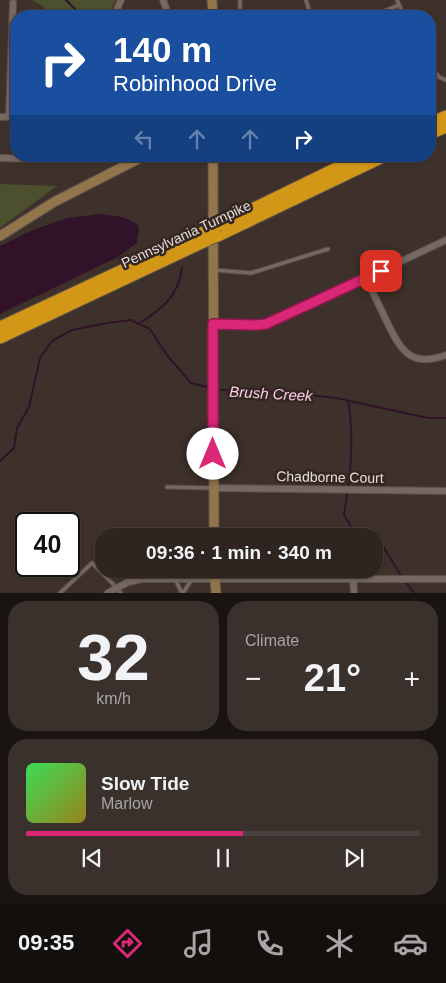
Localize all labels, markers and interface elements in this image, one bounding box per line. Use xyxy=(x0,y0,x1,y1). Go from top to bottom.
icon: right xyxy=(30,30,95,95)
text: 140 m xyxy=(113,30,212,69)
text: Robinhood Drive xyxy=(113,71,277,96)
icon: left xyxy=(130,125,158,153)
icon: ahead xyxy=(183,125,211,153)
icon: ahead xyxy=(236,125,264,153)
icon: right xyxy=(289,125,317,153)
street label: Pennsylvania Turnpike xyxy=(119,197,253,271)
pin xyxy=(360,250,402,292)
icon: arrive xyxy=(367,257,395,285)
water label: Brush Creek xyxy=(229,383,315,404)
position arrow xyxy=(186,427,238,479)
street label: Chadborne Court xyxy=(276,468,384,486)
speed limit sign: 40 xyxy=(15,512,80,577)
text: 09:36 · 1 min · 340 m xyxy=(146,542,332,563)
text: 32 xyxy=(77,621,150,694)
text: Climate xyxy=(245,632,299,649)
text: 21° xyxy=(304,657,361,699)
text: − xyxy=(245,663,261,694)
text: + xyxy=(404,663,420,694)
text: km/h xyxy=(96,690,131,707)
text: Slow Tide xyxy=(101,773,189,794)
text: Marlow xyxy=(101,795,153,812)
icon: previous xyxy=(78,844,106,872)
icon: pause xyxy=(209,844,237,872)
icon: next xyxy=(340,844,368,872)
icon: directions xyxy=(110,926,145,961)
icon: music xyxy=(181,926,216,961)
icon: phone xyxy=(252,926,287,961)
icon: climate xyxy=(322,926,357,961)
icon: car xyxy=(393,926,428,961)
text: 09:35 xyxy=(18,930,74,955)

